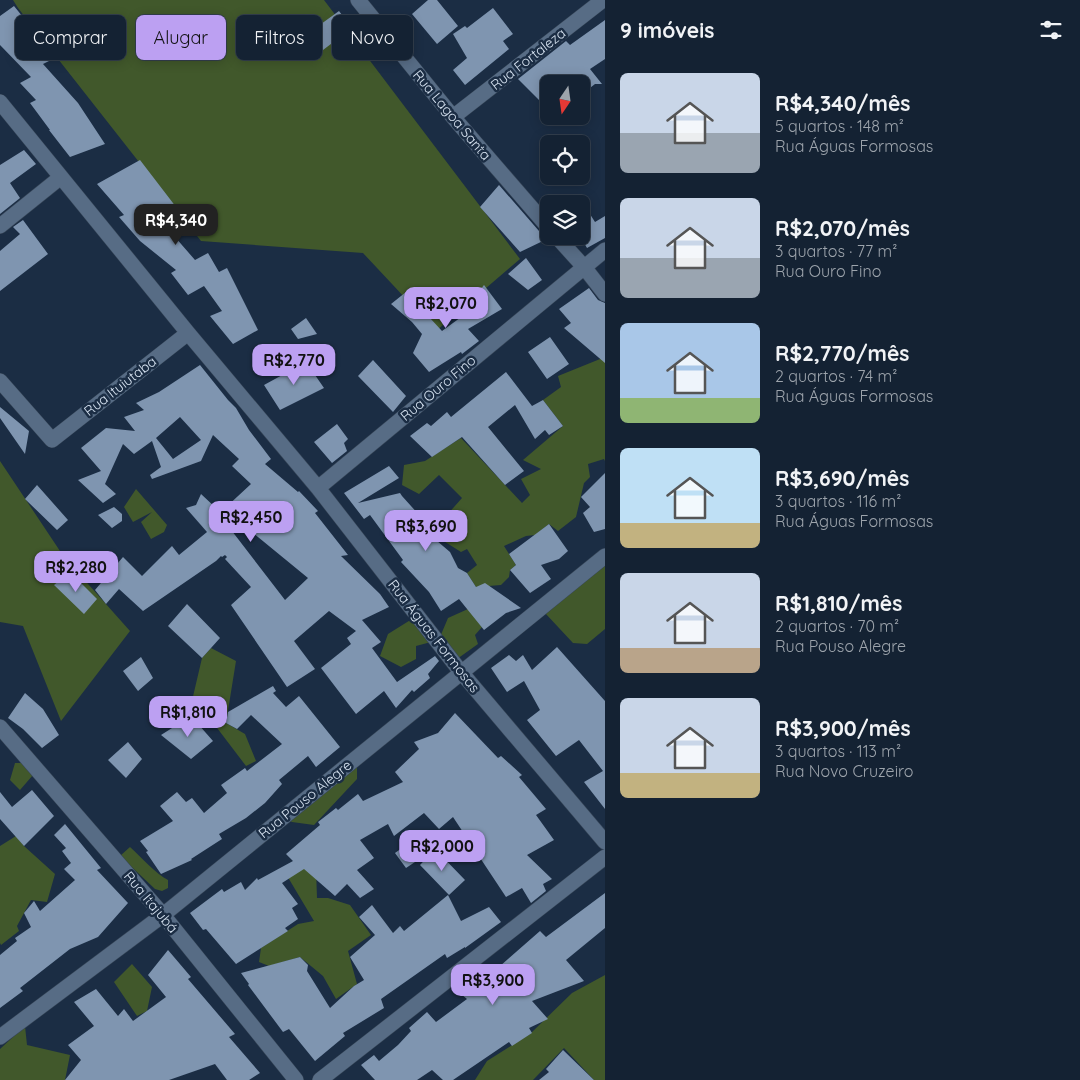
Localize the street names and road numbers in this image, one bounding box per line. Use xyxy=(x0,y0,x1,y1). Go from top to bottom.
street label: Rua Fortaleza xyxy=(487,24,569,94)
street label: Rua Lagoa Santa xyxy=(409,66,495,164)
street label: Rua Ouro Fino xyxy=(397,351,479,425)
street label: Rua Ituiutaba xyxy=(80,352,160,420)
street label: Rua Águas Formosas xyxy=(384,576,484,696)
street label: Rua Pouso Alegre xyxy=(255,756,355,842)
street label: Rua Itajubá xyxy=(120,868,182,936)

